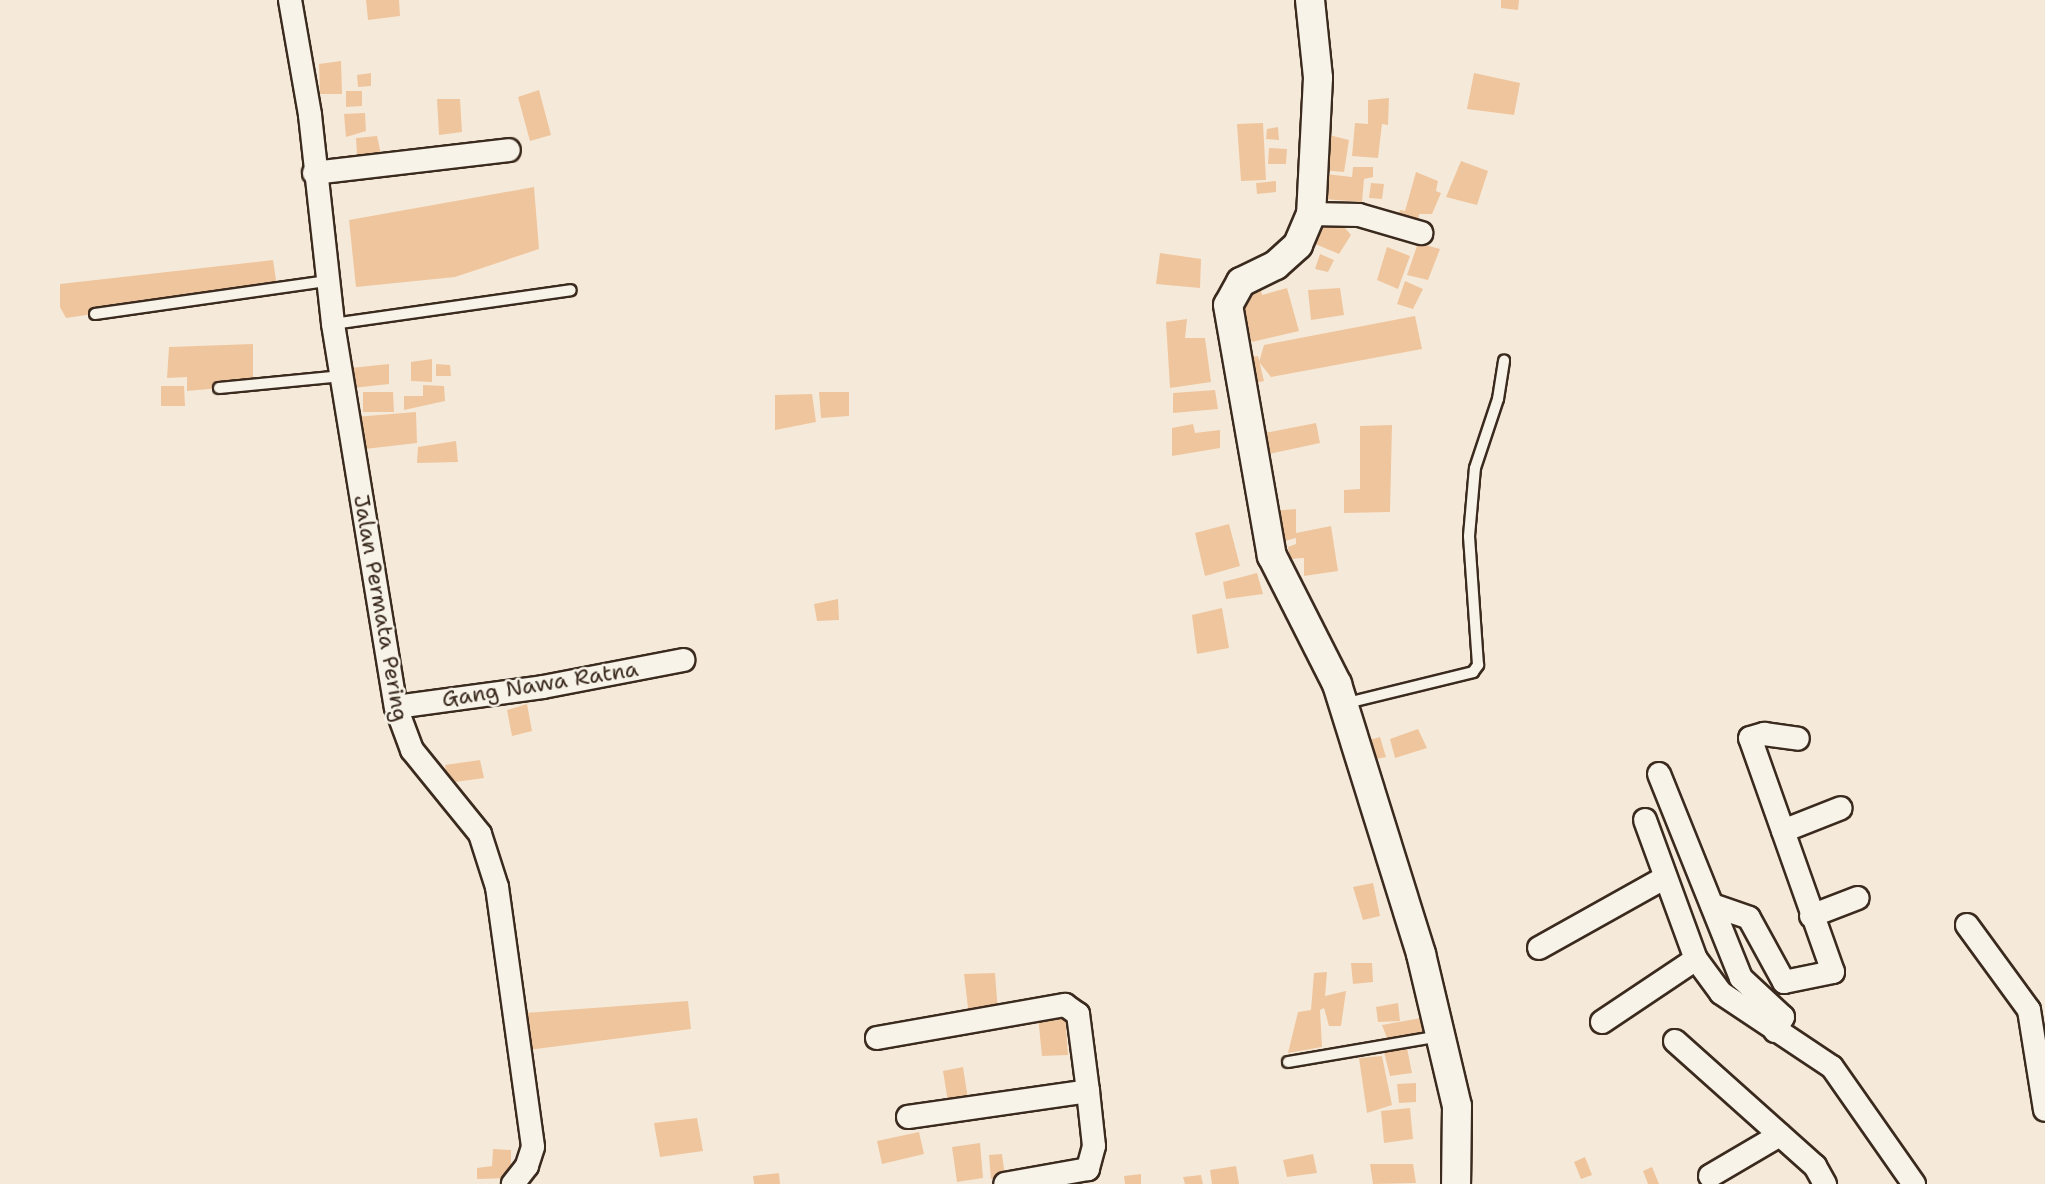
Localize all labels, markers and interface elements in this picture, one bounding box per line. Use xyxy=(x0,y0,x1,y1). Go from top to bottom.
street label: Jalan Permata Pering xyxy=(348,492,414,724)
street label: Gang Nawa Ratna xyxy=(440,655,640,713)

